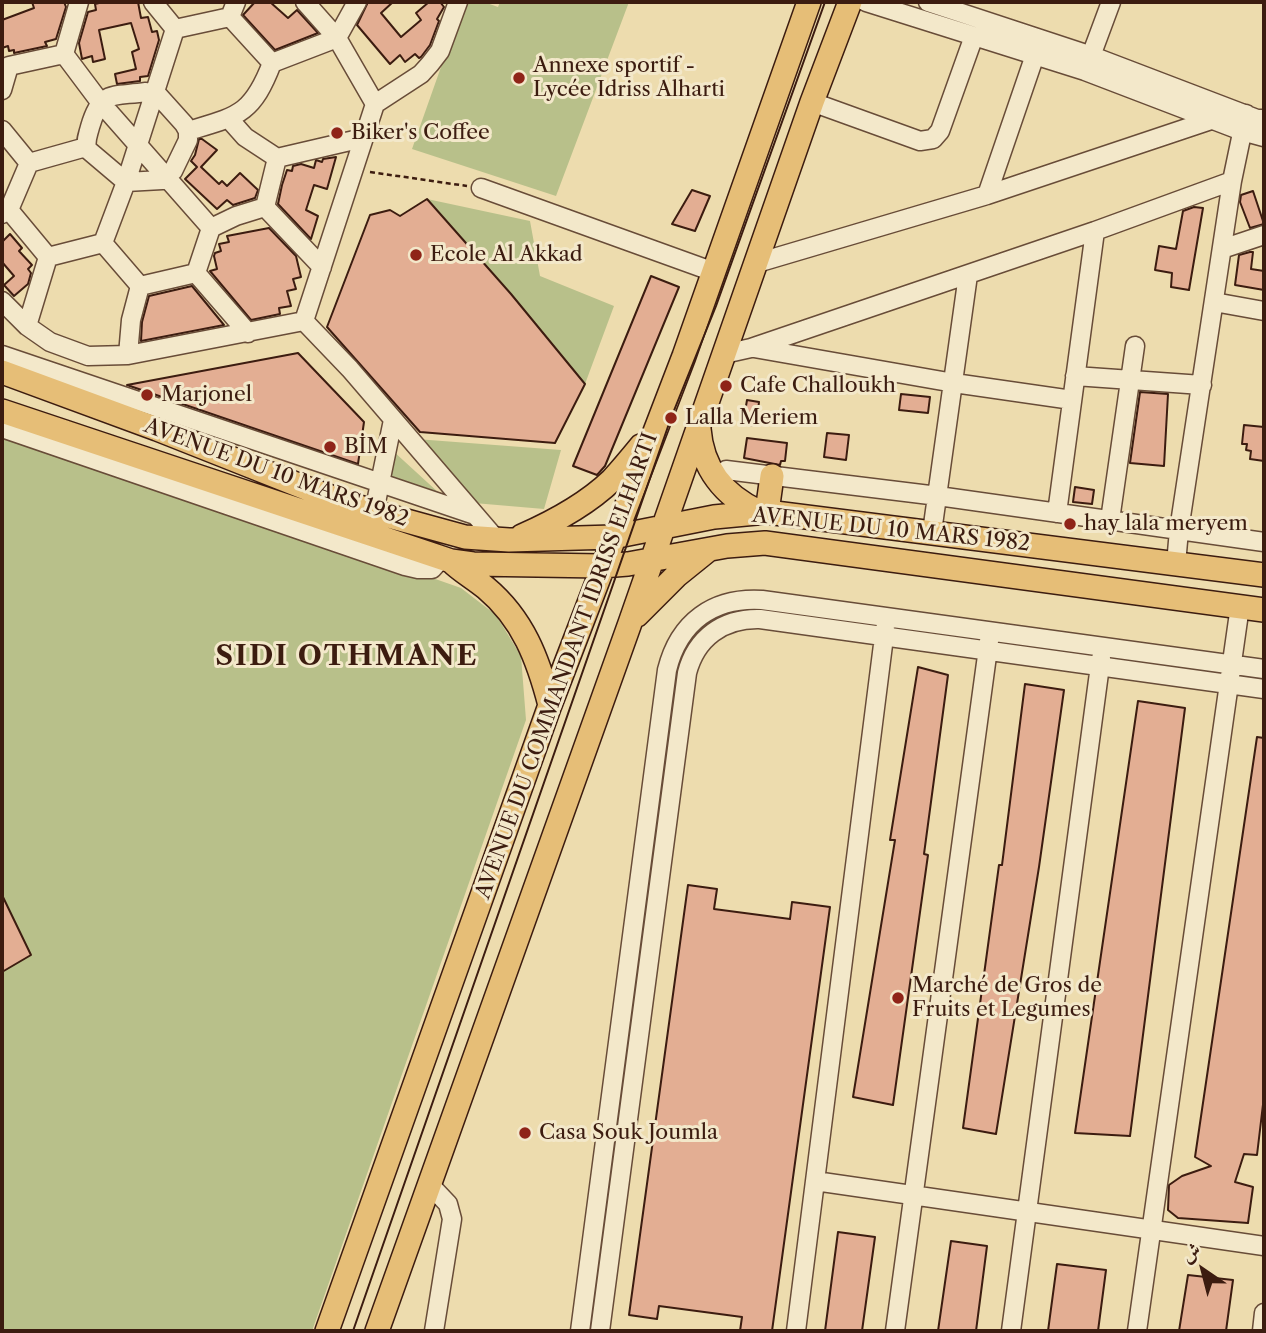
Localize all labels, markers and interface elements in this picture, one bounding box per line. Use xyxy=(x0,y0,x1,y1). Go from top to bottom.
place label: Annexe sportif - Lycée Idriss Alharti xyxy=(533,53,725,103)
marker: Annexe sportif - Lycée Idriss Alharti xyxy=(511,70,527,86)
place label: Biker's Coffee xyxy=(351,120,490,146)
marker: Biker's Coffee xyxy=(329,125,345,141)
place label: Ecole Al Akkad xyxy=(430,242,583,268)
marker: Ecole Al Akkad xyxy=(408,247,424,263)
place label: Cafe Challoukh xyxy=(740,373,896,399)
marker: Cafe Challoukh xyxy=(718,378,734,394)
place label: Marjonel xyxy=(161,382,252,408)
marker: Marjonel xyxy=(139,387,155,403)
place label: Lalla Meriem xyxy=(685,405,818,431)
marker: Lalla Meriem xyxy=(663,410,679,426)
street label: AVENUE DU 10 MARS 1982 xyxy=(140,413,412,533)
street label: AVENUE DU COMMANDANT IDRISS ELHARTI xyxy=(471,430,663,902)
place label: BİM xyxy=(344,434,388,460)
marker: BİM xyxy=(322,439,338,455)
street label: AVENUE DU 10 MARS 1982 xyxy=(751,503,1031,557)
place label: hay lala meryem xyxy=(1084,511,1248,537)
marker: hay lala meryem xyxy=(1062,516,1078,532)
district label: SIDI OTHMANE xyxy=(217,640,477,674)
place label: Marché de Gros de Fruits et Legumes xyxy=(912,973,1102,1023)
marker: Marché de Gros de Fruits et Legumes xyxy=(890,990,906,1006)
place label: Casa Souk Joumla xyxy=(539,1120,718,1146)
marker: Casa Souk Joumla xyxy=(517,1125,533,1141)
north arrow xyxy=(1168,1235,1238,1305)
text: ش xyxy=(1176,1238,1205,1267)

